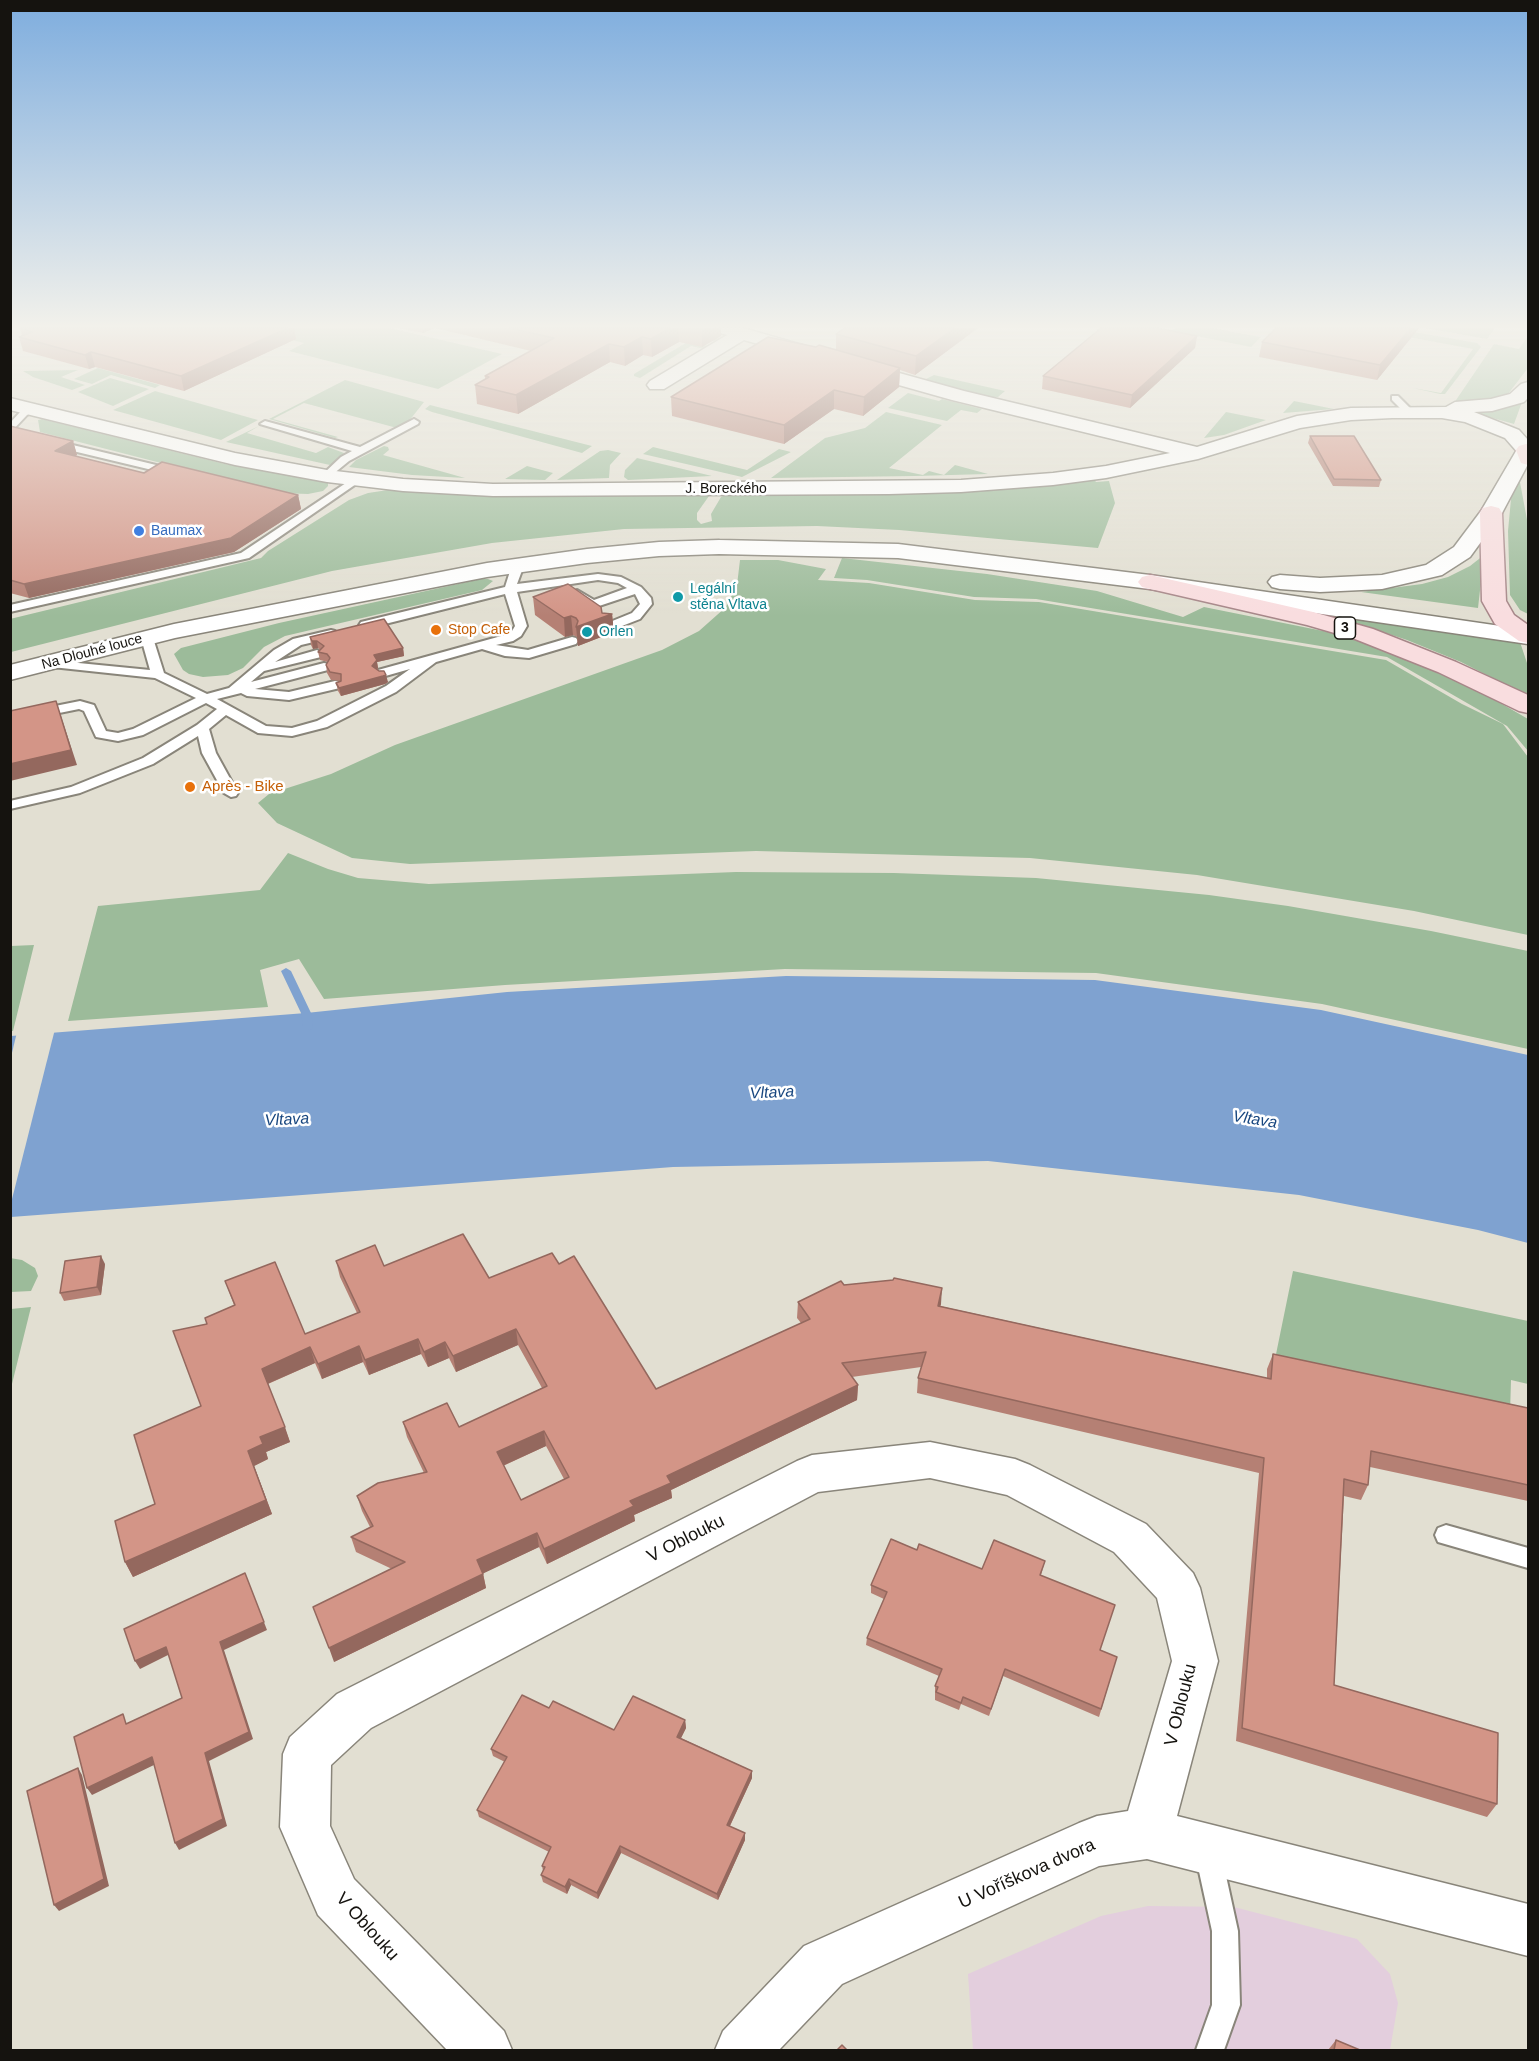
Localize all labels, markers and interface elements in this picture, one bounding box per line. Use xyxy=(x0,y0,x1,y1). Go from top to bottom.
street label: J. Boreckého xyxy=(685,481,767,497)
place label: Baumax xyxy=(151,523,202,539)
marker: Baumax xyxy=(132,524,146,538)
place label: Legální stěna Vltava xyxy=(690,581,767,614)
marker: Legální stěna Vltava xyxy=(671,590,685,604)
road number: 3 xyxy=(1334,617,1356,639)
place label: Stop Cafe xyxy=(448,622,510,638)
marker: Stop Cafe xyxy=(429,623,443,637)
place label: Orlen xyxy=(599,624,633,640)
marker: Orlen xyxy=(580,625,594,639)
street label: Na Dlouhé louce xyxy=(40,630,144,674)
place label: Après - Bike xyxy=(202,778,284,796)
marker: Après - Bike xyxy=(183,780,197,794)
water label: Vltava xyxy=(749,1082,795,1104)
water label: Vltava xyxy=(1232,1107,1278,1133)
water label: Vltava xyxy=(264,1109,310,1131)
street label: V Oblouku xyxy=(644,1510,728,1568)
street label: V Oblouku xyxy=(1160,1662,1202,1748)
street label: U Voříškova dvora xyxy=(955,1834,1099,1914)
street label: V Oblouku xyxy=(331,1889,403,1965)

